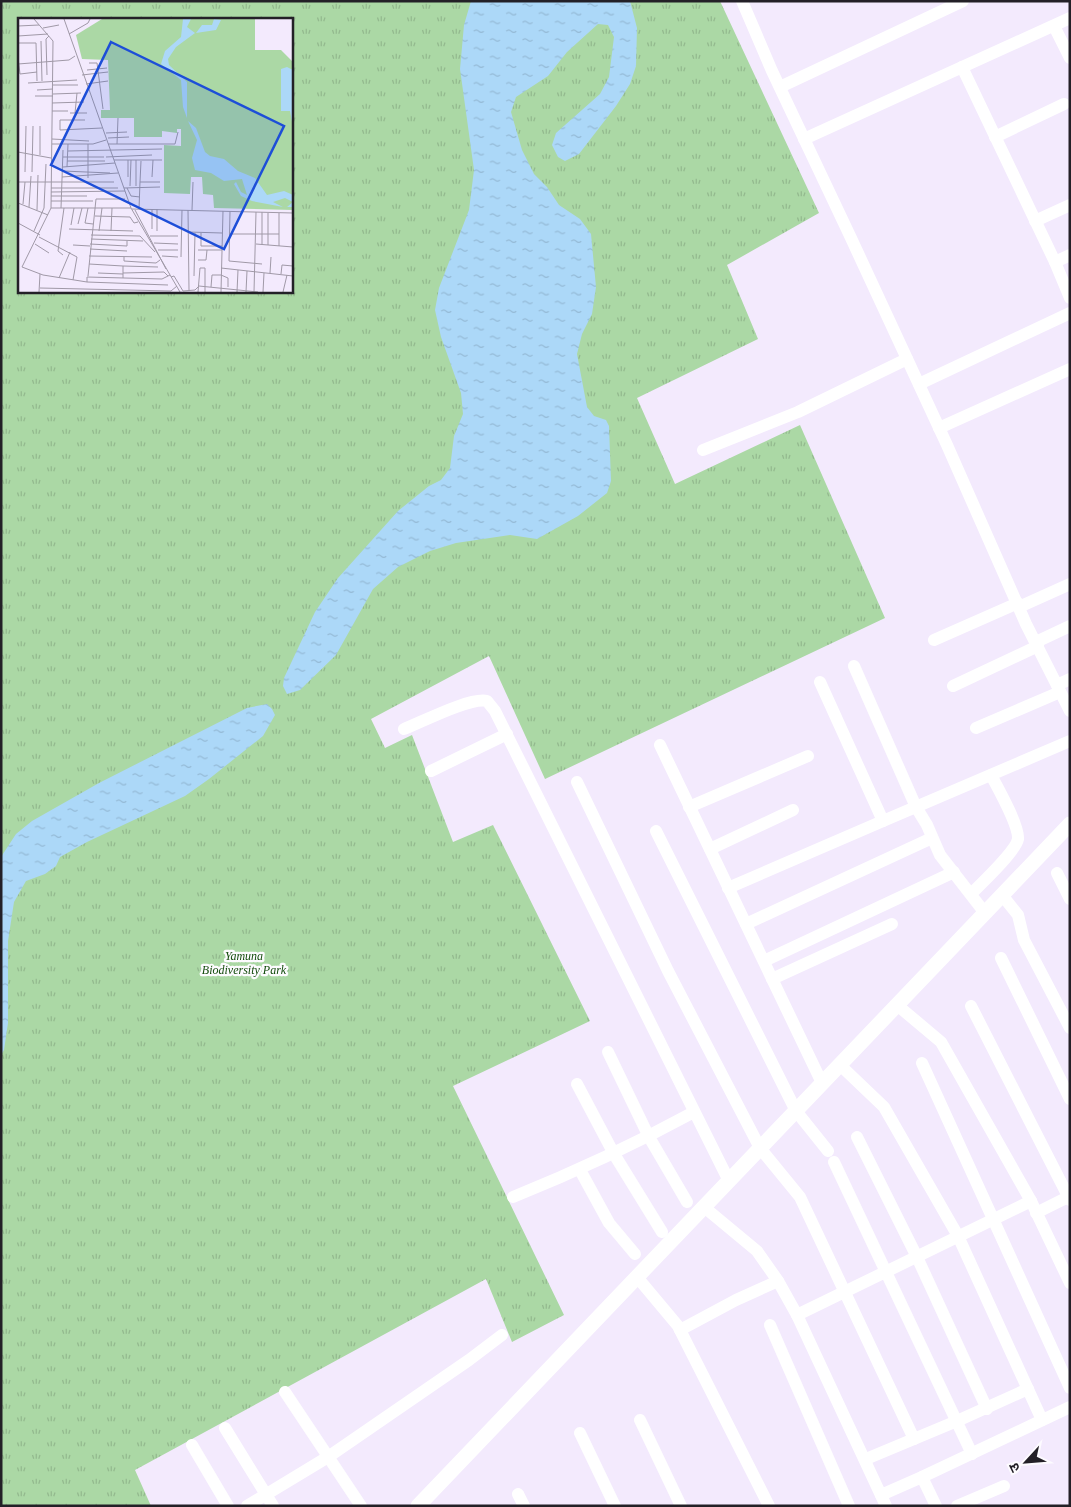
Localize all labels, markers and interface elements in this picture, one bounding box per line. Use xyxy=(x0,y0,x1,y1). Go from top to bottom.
inset map xyxy=(18,18,292,292)
park label: Yamuna Biodiversity Park xyxy=(202,949,287,977)
north arrow xyxy=(1001,1437,1051,1487)
text: उ xyxy=(1006,1460,1023,1474)

